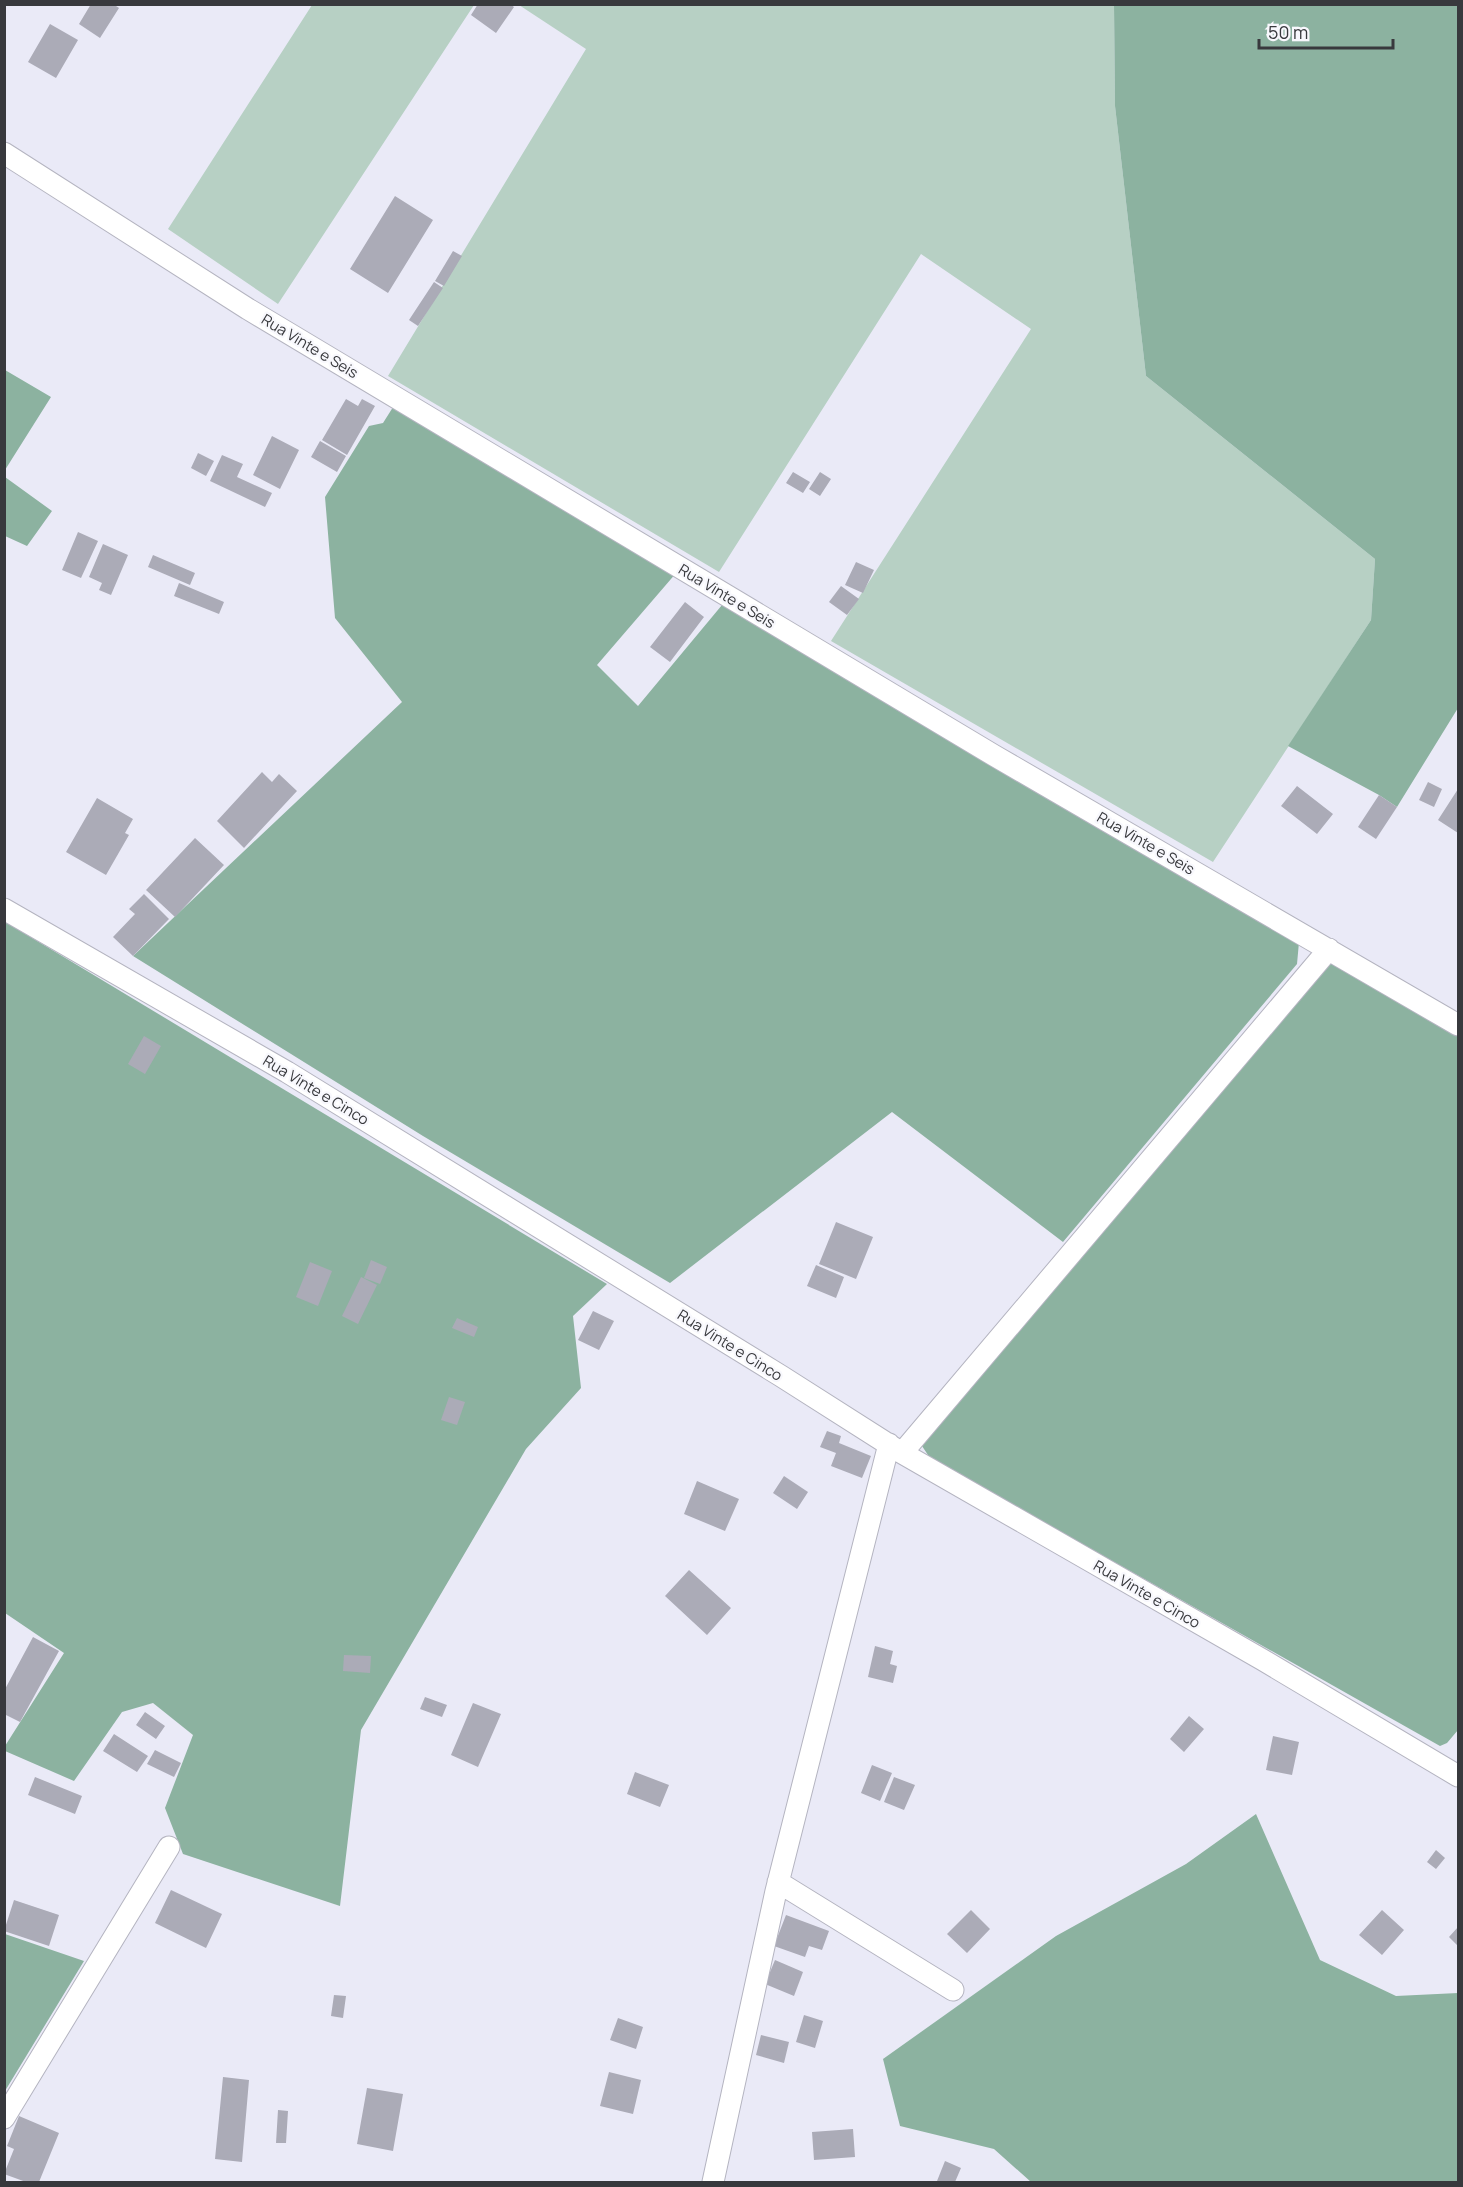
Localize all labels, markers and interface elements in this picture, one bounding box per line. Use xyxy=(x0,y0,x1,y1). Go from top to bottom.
scale bar xyxy=(1259,12,1392,50)
text: 50 m xyxy=(1268,20,1308,44)
street label: Rua Vinte e Seis xyxy=(258,309,362,383)
street label: Rua Vinte e Seis xyxy=(675,559,779,633)
street label: Rua Vinte e Seis xyxy=(1093,807,1199,880)
street label: Rua Vinte e Cinco xyxy=(259,1050,373,1130)
street label: Rua Vinte e Cinco xyxy=(673,1304,787,1386)
street label: Rua Vinte e Cinco xyxy=(1090,1555,1204,1633)

